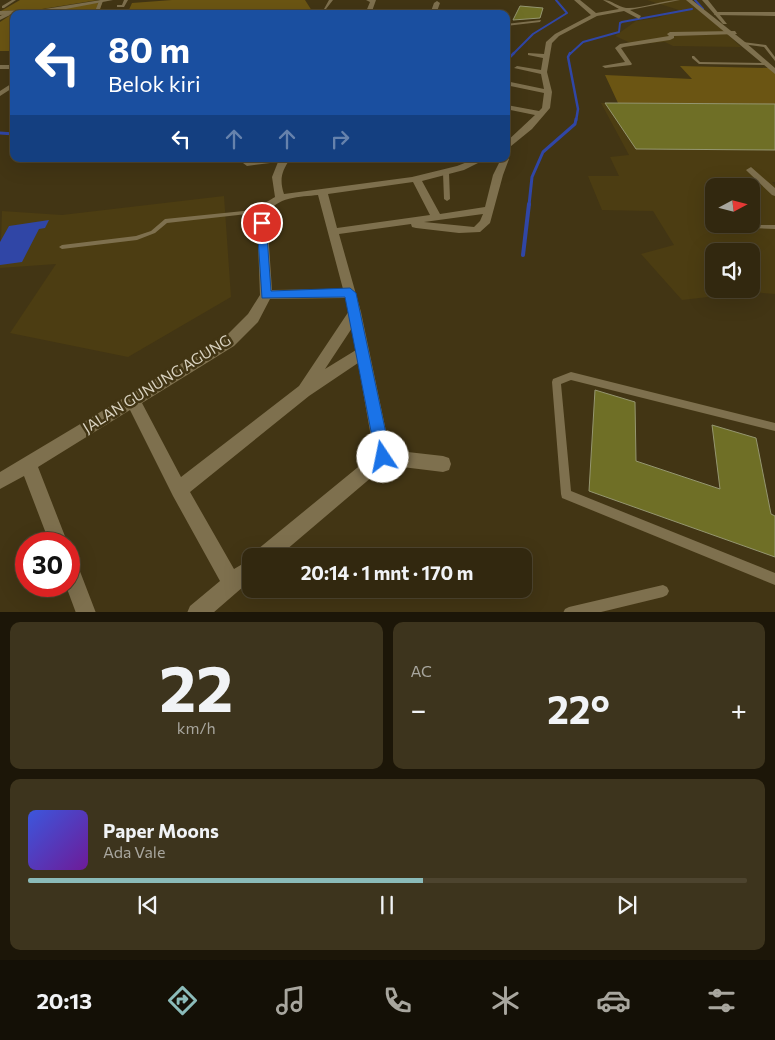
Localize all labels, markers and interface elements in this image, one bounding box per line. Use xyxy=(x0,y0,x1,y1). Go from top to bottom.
text: 80 m xyxy=(108,27,190,70)
icon: left xyxy=(25,30,90,95)
text: Belok kiri xyxy=(108,70,201,97)
icon: left xyxy=(167,125,195,153)
icon: ahead xyxy=(220,125,248,153)
icon: ahead xyxy=(273,125,301,153)
icon: right xyxy=(326,125,354,153)
north arrow xyxy=(705,178,760,232)
map controls xyxy=(705,178,760,298)
pin xyxy=(241,202,283,244)
icon: arrive xyxy=(248,209,276,237)
button: sound xyxy=(705,243,760,298)
street label: JALAN GUNUNG AGUNG xyxy=(79,330,234,436)
position arrow xyxy=(356,430,408,482)
speed limit sign: 30 xyxy=(15,532,80,597)
text: 20:14 · 1 mnt · 170 m xyxy=(301,561,473,584)
text: 22 xyxy=(159,646,233,725)
text: AC xyxy=(411,661,432,680)
text: 22° xyxy=(547,685,610,732)
text: − xyxy=(411,692,426,726)
text: + xyxy=(731,692,747,726)
text: km/h xyxy=(177,718,216,737)
text: Paper Moons xyxy=(103,819,219,842)
text: Ada Vale xyxy=(103,842,165,861)
icon: previous xyxy=(134,891,162,919)
icon: pause xyxy=(373,891,401,919)
icon: next xyxy=(613,891,641,919)
icon: directions xyxy=(165,983,200,1018)
icon: music xyxy=(273,983,308,1018)
icon: phone xyxy=(380,983,415,1018)
icon: climate xyxy=(488,983,523,1018)
icon: car xyxy=(596,983,631,1018)
icon: filters xyxy=(704,983,739,1018)
text: 20:13 xyxy=(36,987,92,1014)

